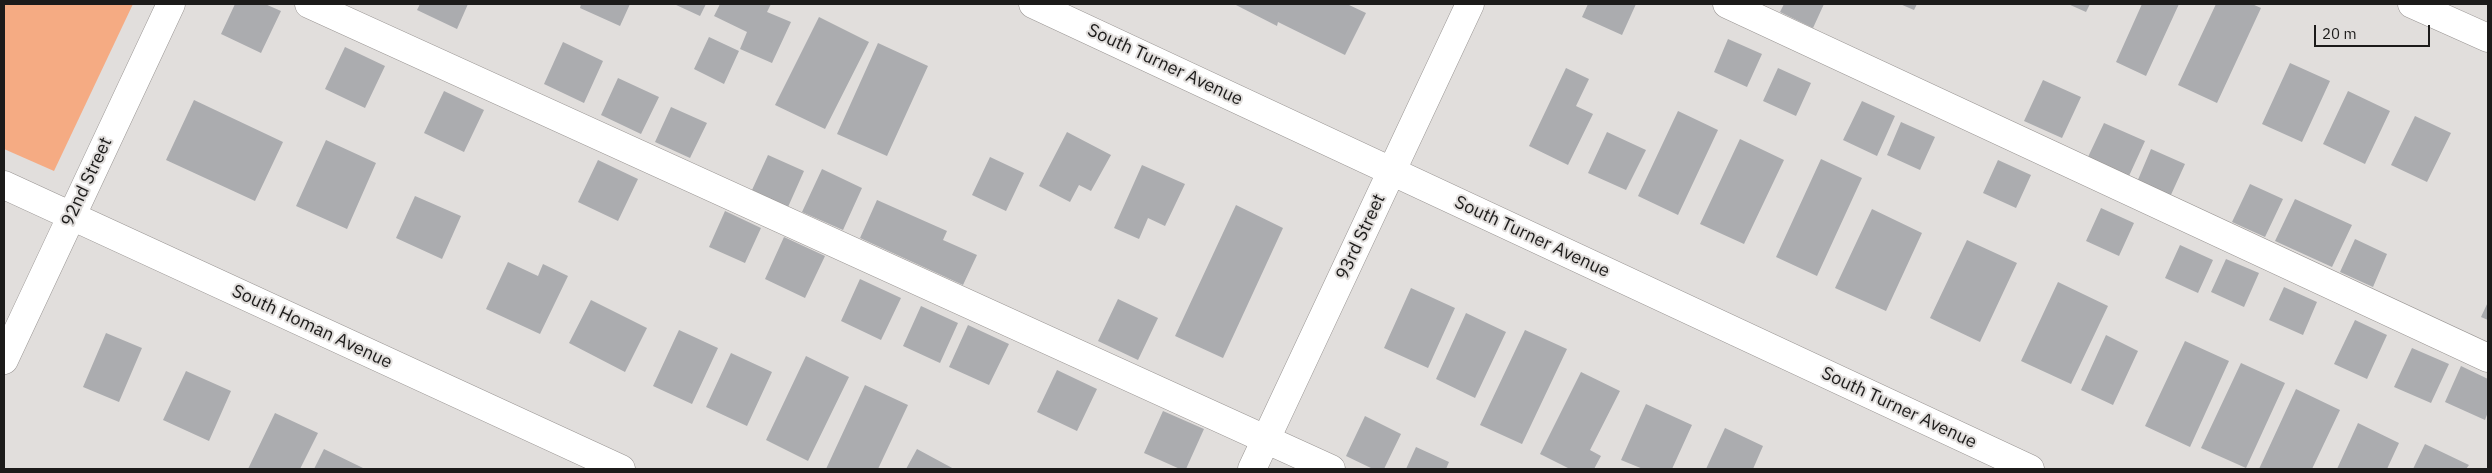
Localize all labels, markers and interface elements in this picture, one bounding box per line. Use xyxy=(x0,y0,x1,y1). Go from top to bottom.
scale bar xyxy=(2317,15,2433,47)
street label: South Turner Avenue xyxy=(1084,20,1246,110)
text: 20 m xyxy=(2322,24,2357,43)
street label: 92nd Street xyxy=(57,134,117,230)
street label: 93rd Street xyxy=(1332,191,1390,283)
street label: South Turner Avenue xyxy=(1451,192,1613,282)
street label: South Homan Avenue xyxy=(228,280,396,374)
street label: South Turner Avenue xyxy=(1818,363,1980,453)

